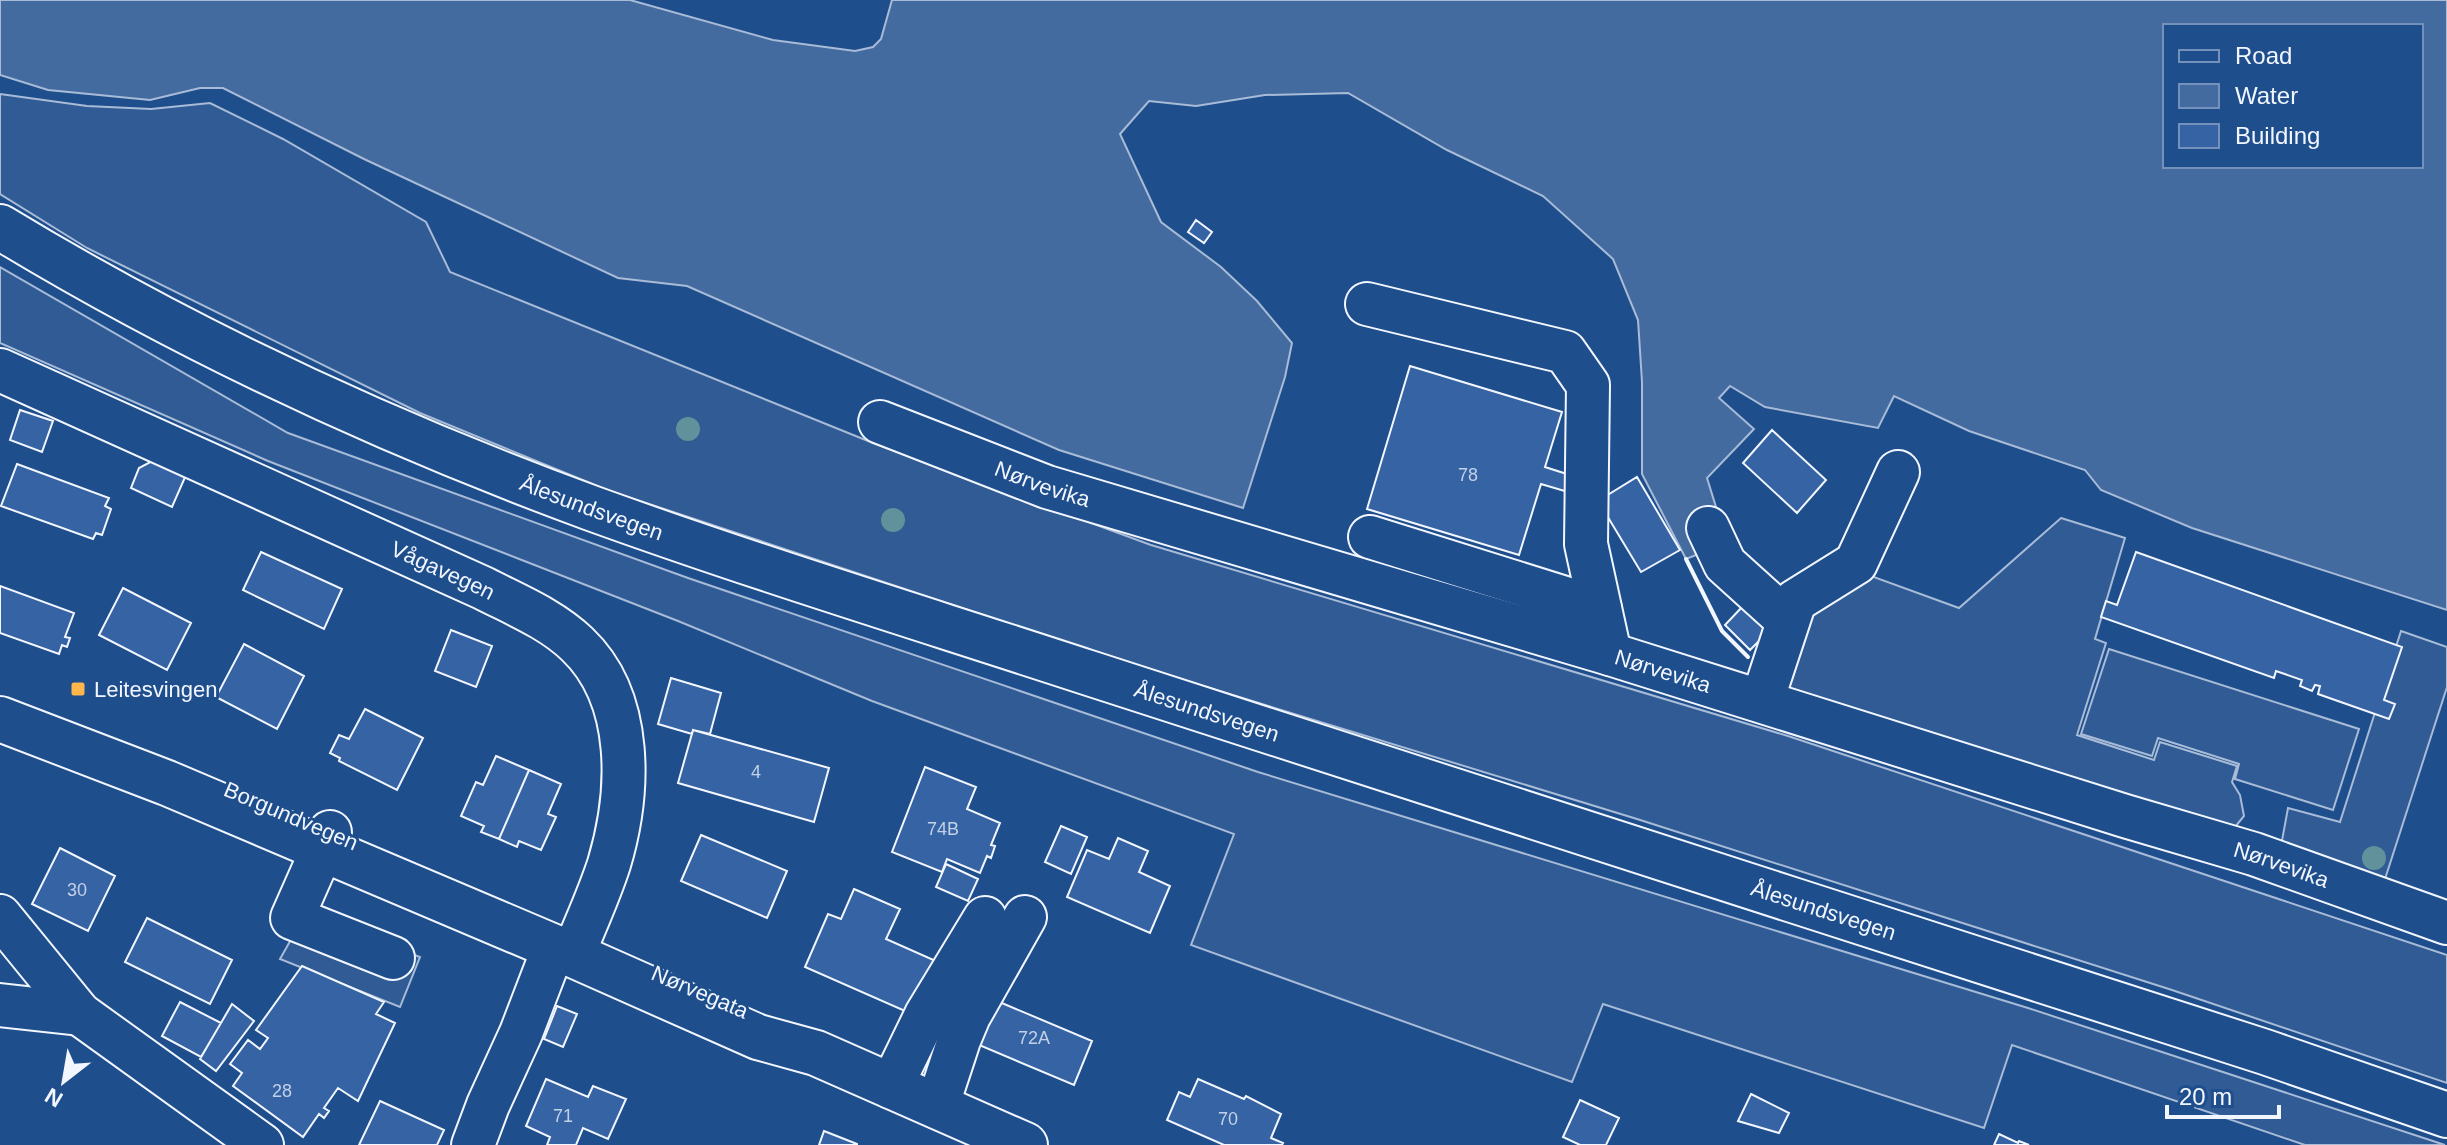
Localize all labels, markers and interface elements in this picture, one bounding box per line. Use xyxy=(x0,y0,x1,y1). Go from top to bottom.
legend xyxy=(2163,24,2423,168)
text: Road xyxy=(2235,42,2292,69)
text: Water xyxy=(2235,82,2298,109)
text: Building xyxy=(2235,122,2320,149)
street label: Nørvevika xyxy=(991,455,1094,512)
house number: 78 xyxy=(1458,465,1478,485)
street label: Ålesundsvegen xyxy=(517,470,667,545)
street label: Vågavegen xyxy=(387,536,499,605)
street label: Nørvevika xyxy=(1612,644,1715,698)
street label: Ålesundsvegen xyxy=(1131,676,1282,746)
place label: Leitesvingen xyxy=(94,677,218,702)
marker: Leitesvingen xyxy=(69,680,87,698)
house number: 4 xyxy=(751,762,761,782)
street label: Borgundvegen xyxy=(220,777,362,855)
house number: 74B xyxy=(927,819,959,839)
street label: Nørvevika xyxy=(2231,836,2333,893)
street label: Ålesundsvegen xyxy=(1748,875,1899,945)
house number: 30 xyxy=(67,880,87,900)
street label: Nørvegata xyxy=(648,960,753,1024)
house number: 72A xyxy=(1018,1028,1050,1048)
north arrow xyxy=(24,1041,104,1121)
scale bar xyxy=(2167,1069,2279,1119)
house number: 28 xyxy=(272,1081,292,1101)
text: N xyxy=(41,1083,67,1113)
text: 20 m xyxy=(2179,1083,2232,1110)
house number: 71 xyxy=(553,1106,573,1126)
house number: 70 xyxy=(1218,1109,1238,1129)

